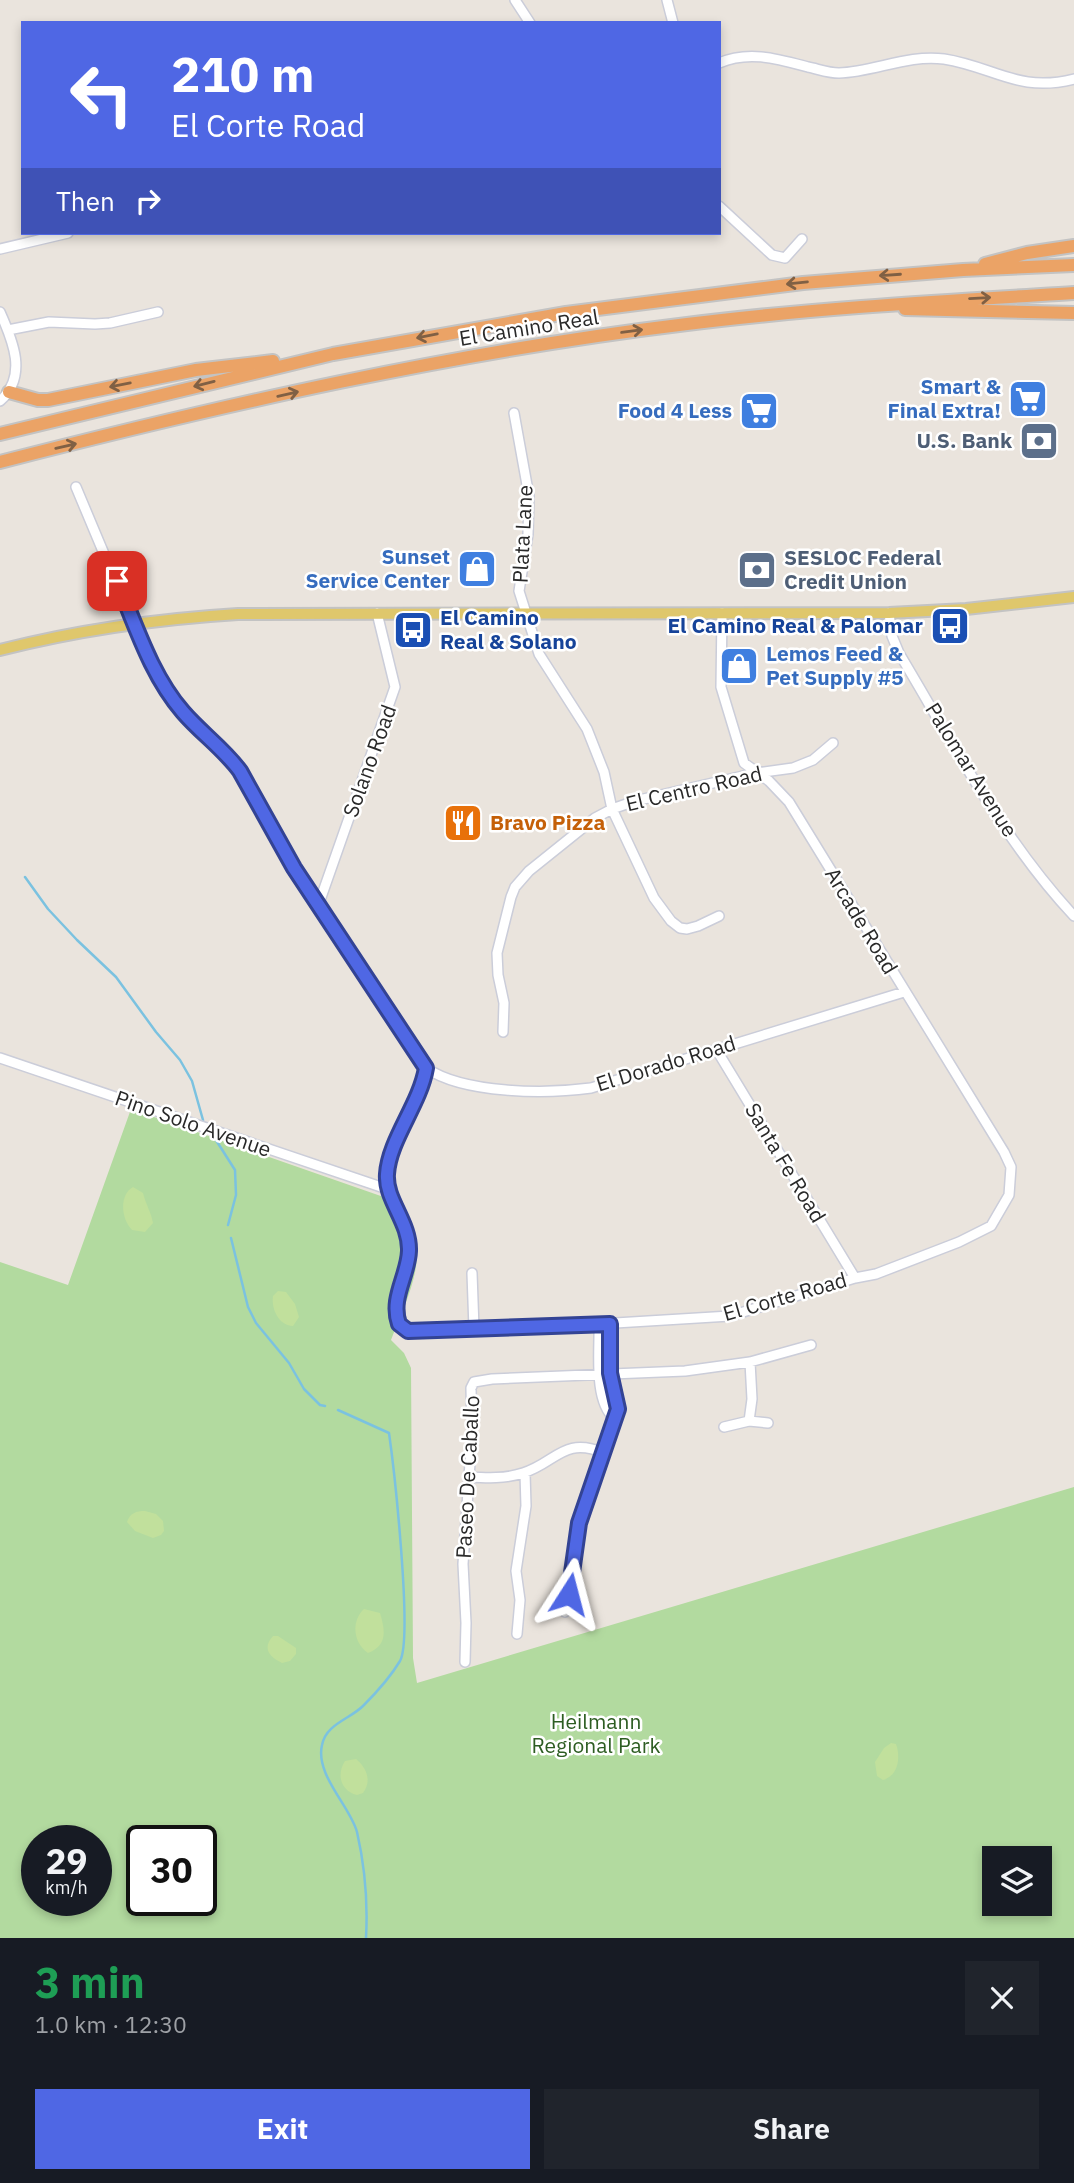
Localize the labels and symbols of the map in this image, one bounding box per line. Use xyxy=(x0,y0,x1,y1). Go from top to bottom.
one-way arrow xyxy=(878,269,901,282)
one-way arrow xyxy=(787,277,809,290)
one-way arrow xyxy=(968,291,991,304)
street label: El Camino Real xyxy=(457,302,601,352)
one-way arrow xyxy=(620,325,643,338)
one-way arrow xyxy=(416,330,439,344)
place label: Smart & Final Extra! xyxy=(888,372,1002,424)
supermarket icon: Smart & Final Extra! xyxy=(1007,378,1049,420)
one-way arrow xyxy=(109,379,132,392)
one-way arrow xyxy=(194,379,216,392)
one-way arrow xyxy=(276,386,299,400)
supermarket icon: Food 4 Less xyxy=(738,390,780,432)
place label: Food 4 Less xyxy=(618,396,732,424)
bank icon: U.S. Bank xyxy=(1018,420,1060,462)
place label: U.S. Bank xyxy=(916,426,1013,454)
one-way arrow xyxy=(54,439,77,453)
street label: Plata Lane xyxy=(505,484,539,584)
place label: Sunset Service Center xyxy=(305,542,451,594)
place label: SESLOC Federal Credit Union xyxy=(784,543,941,595)
shop icon: Sunset Service Center xyxy=(456,548,498,590)
bank icon: SESLOC Federal Credit Union xyxy=(736,549,778,591)
pin xyxy=(87,551,147,611)
place label: El Camino Real & Solano xyxy=(440,603,577,655)
bus stop icon: El Camino Real & Palomar xyxy=(929,605,971,647)
bus stop icon: El Camino Real & Solano xyxy=(392,609,434,651)
place label: El Camino Real & Palomar xyxy=(667,611,924,639)
place label: Lemos Feed & Pet Supply #5 xyxy=(766,639,904,691)
shop icon: Lemos Feed & Pet Supply #5 xyxy=(718,645,760,687)
street label: Palomar Avenue xyxy=(919,697,1024,842)
street label: Solano Road xyxy=(336,701,402,821)
street label: El Centro Road xyxy=(623,759,765,817)
restaurant icon: Bravo Pizza xyxy=(442,802,484,844)
place label: Bravo Pizza xyxy=(490,808,605,836)
street label: Arcade Road xyxy=(819,862,905,979)
street label: El Dorado Road xyxy=(592,1028,739,1098)
street label: Pino Solo Avenue xyxy=(112,1083,275,1163)
street label: Santa Fe Road xyxy=(739,1097,833,1228)
street label: El Corte Road xyxy=(720,1265,850,1327)
street label: Paseo De Caballo xyxy=(449,1395,485,1559)
position arrow xyxy=(532,1557,606,1631)
park label: Heilmann Regional Park xyxy=(531,1707,661,1759)
speed limit sign: 30 xyxy=(126,1825,217,1916)

